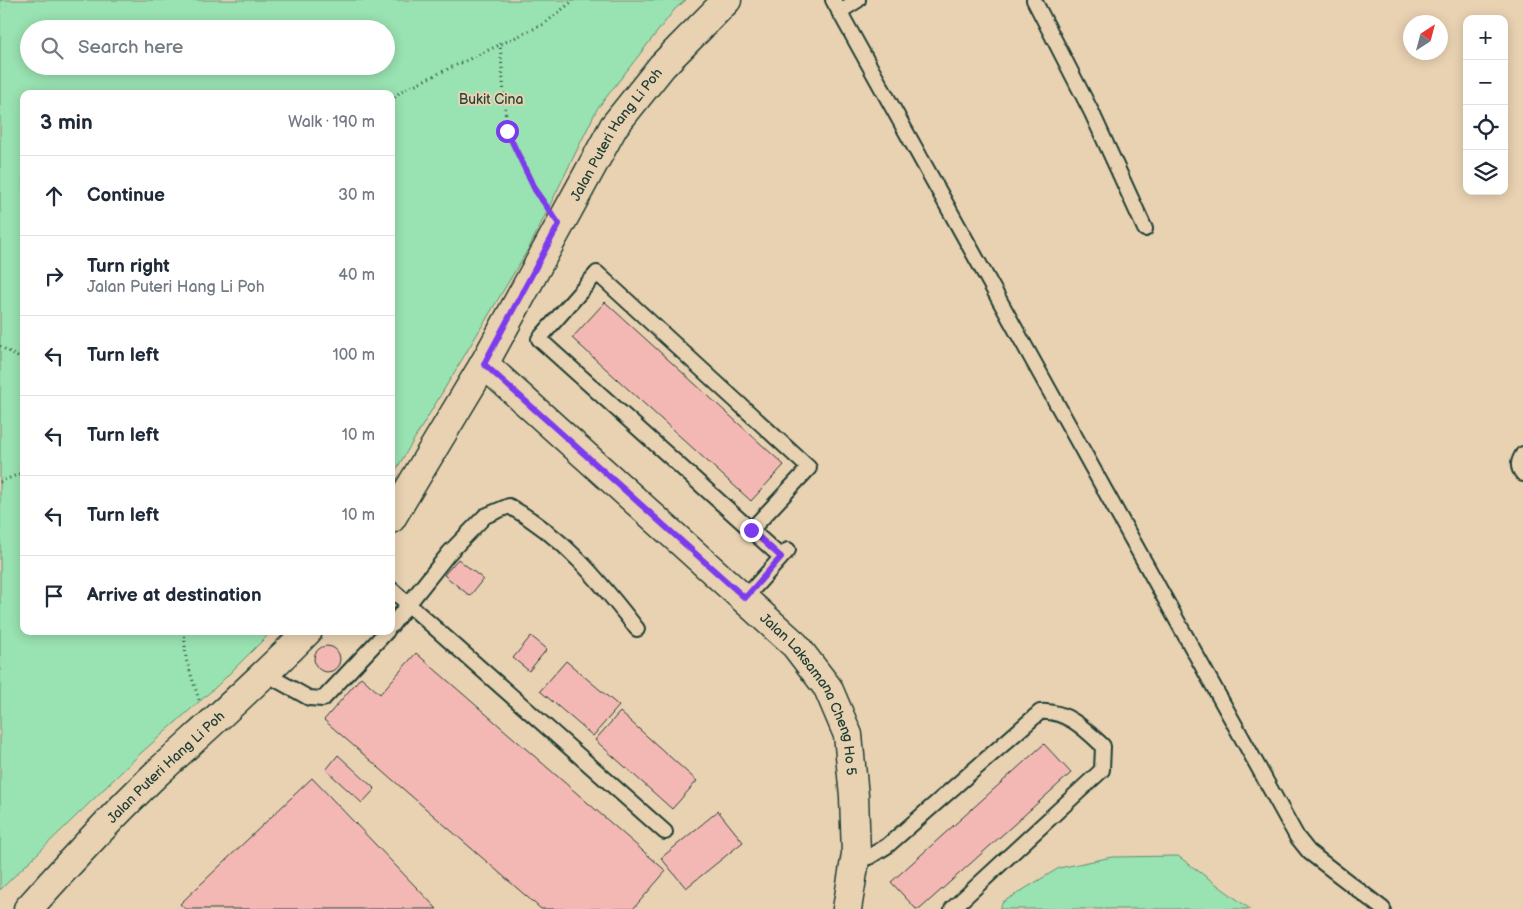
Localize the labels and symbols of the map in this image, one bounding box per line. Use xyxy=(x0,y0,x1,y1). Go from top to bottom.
north arrow xyxy=(1403,15,1448,60)
street label: Jalan Puteri Hang Li Poh xyxy=(567,65,666,204)
park label: Bukit Cina xyxy=(459,91,523,108)
route start xyxy=(496,120,519,143)
route end xyxy=(740,519,763,542)
street label: Jalan Laksamana Cheng Ho 5 xyxy=(756,610,860,776)
street label: Jalan Puteri Hang Li Poh xyxy=(104,707,228,827)

